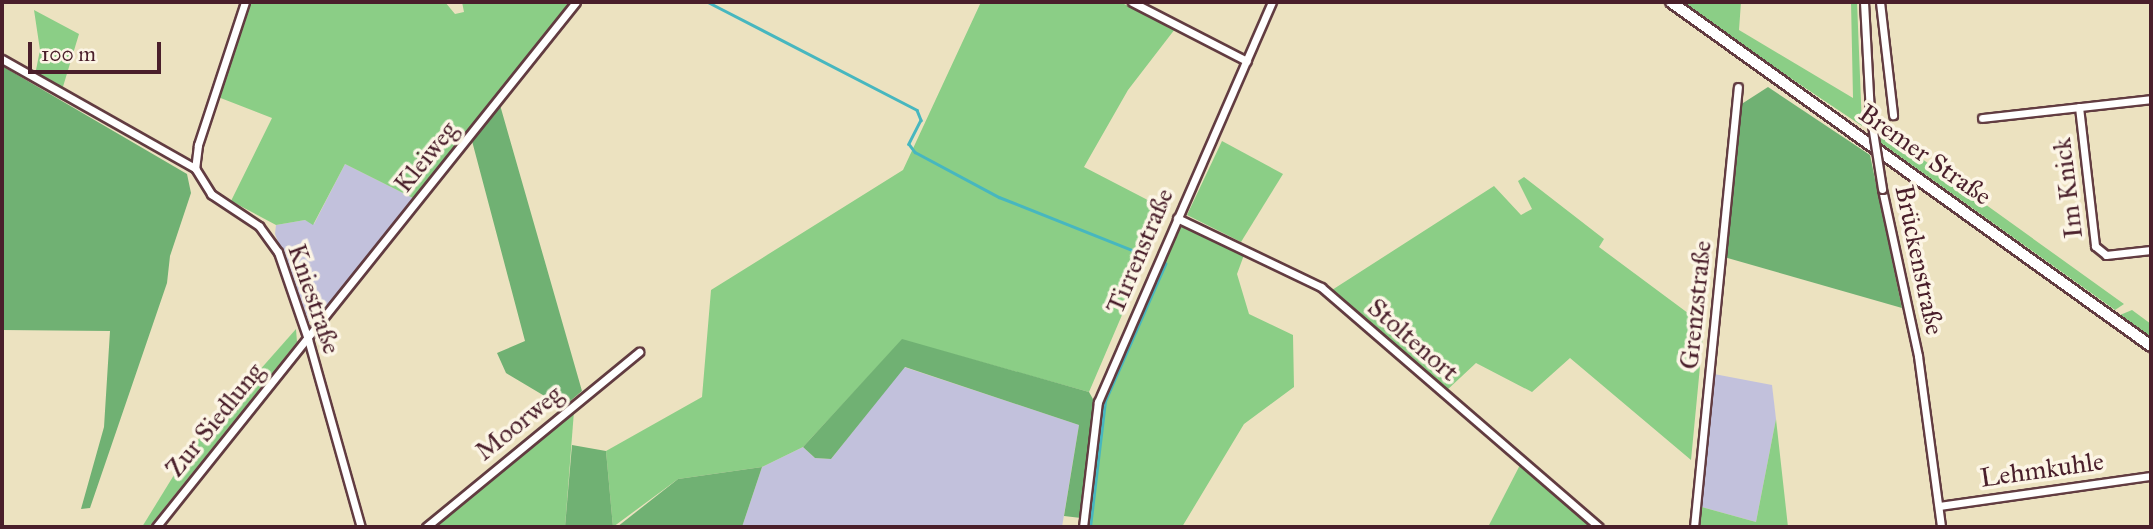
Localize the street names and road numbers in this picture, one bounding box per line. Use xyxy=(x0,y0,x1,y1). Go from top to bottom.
street label: Bremer Straße xyxy=(1853,98,1997,212)
street label: Kleiweg xyxy=(388,115,464,199)
street label: Im Knick xyxy=(2046,136,2090,240)
street label: Brückenstraße xyxy=(1888,182,1950,338)
street label: Tirrenstraße xyxy=(1100,184,1180,318)
street label: Grenzstraße xyxy=(1674,239,1718,371)
street label: Kniestraße xyxy=(281,240,347,358)
street label: Stoltenort xyxy=(1361,292,1465,388)
street label: Zur Siedlung xyxy=(159,356,271,484)
street label: Moorweg xyxy=(469,379,569,467)
street label: Lehmkuhle xyxy=(1978,446,2106,494)

